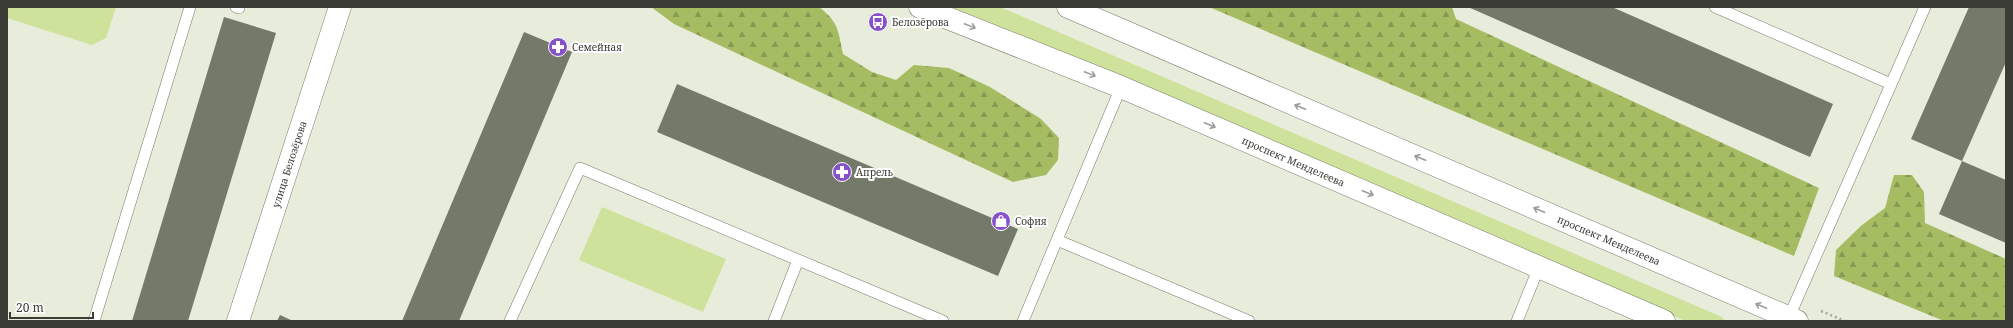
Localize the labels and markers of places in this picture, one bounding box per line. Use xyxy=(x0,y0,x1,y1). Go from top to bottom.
bus stop icon: Белозёрова xyxy=(867,11,889,33)
place label: Белозёрова xyxy=(892,15,949,29)
pharmacy icon: Семейная xyxy=(547,36,569,58)
place label: Семейная xyxy=(572,40,622,54)
pharmacy icon: Апрель xyxy=(831,161,853,183)
place label: Апрель xyxy=(856,165,893,179)
shop icon: София xyxy=(990,210,1012,232)
place label: София xyxy=(1015,214,1047,228)

